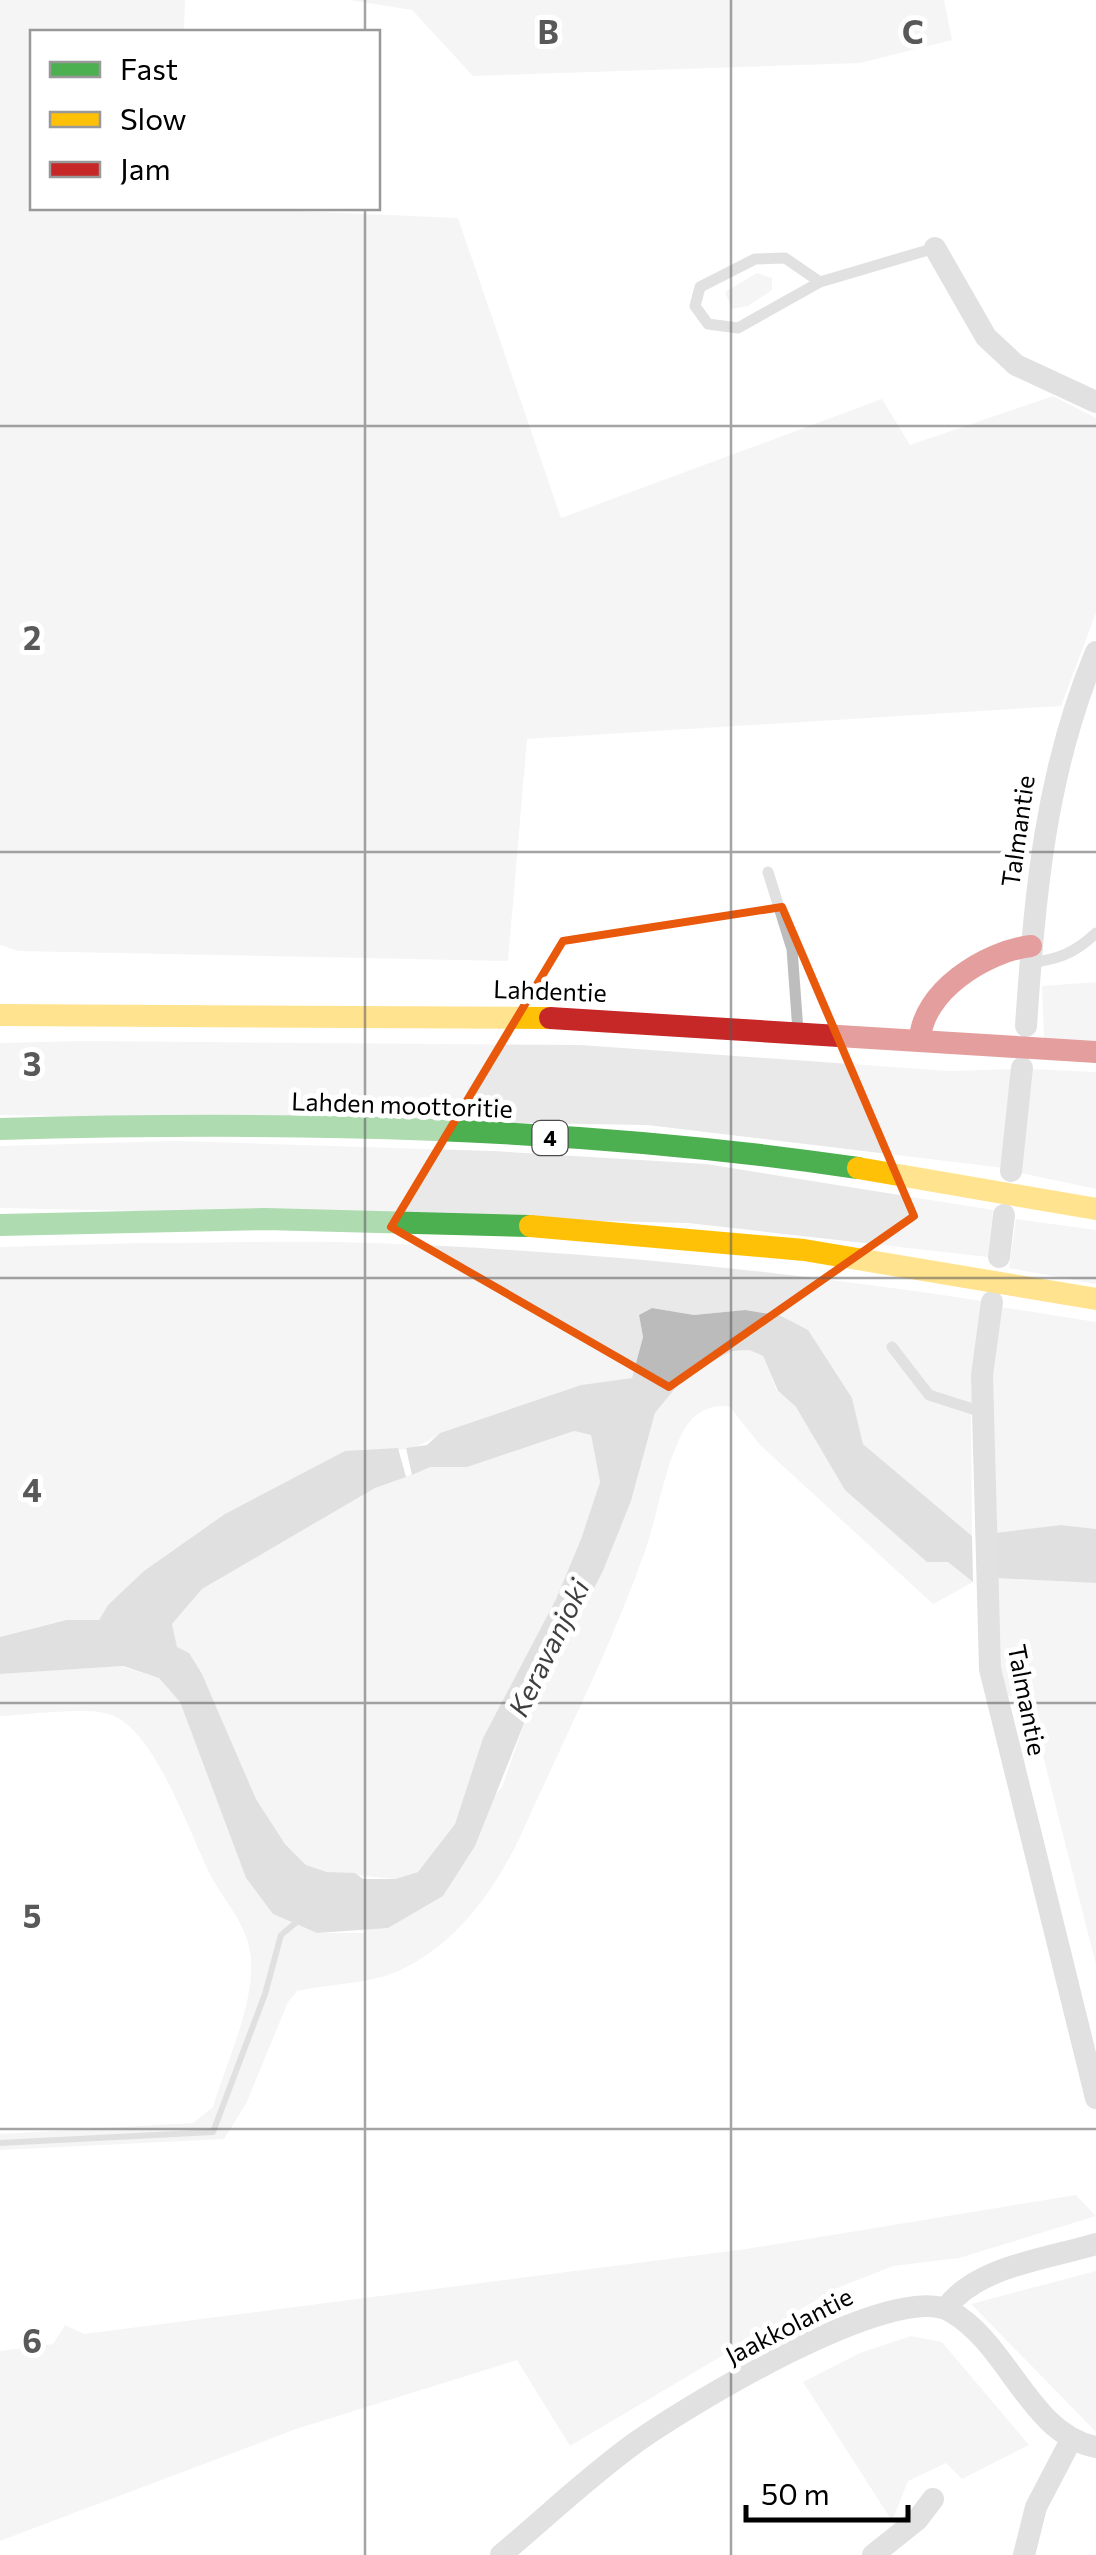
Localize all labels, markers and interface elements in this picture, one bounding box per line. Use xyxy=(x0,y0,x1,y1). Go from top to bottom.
text: B xyxy=(537,11,559,51)
text: C xyxy=(902,11,924,51)
legend xyxy=(30,30,380,210)
text: Fast xyxy=(120,49,178,86)
text: Slow xyxy=(120,99,187,136)
text: Jam xyxy=(120,149,171,186)
text: 2 xyxy=(23,617,41,657)
street label: Talmantie xyxy=(994,773,1040,889)
street label: Lahdentie xyxy=(493,973,607,1007)
text: 3 xyxy=(23,1043,41,1083)
street label: Lahden moottoritie xyxy=(291,1085,513,1123)
road number: 4 xyxy=(532,1121,568,1155)
text: 4 xyxy=(22,1469,42,1509)
water label: Keravanjoki xyxy=(500,1573,596,1722)
street label: Talmantie xyxy=(1003,1642,1053,1758)
text: 5 xyxy=(23,1895,41,1935)
street label: Jaakkolantie xyxy=(720,2280,857,2370)
text: 6 xyxy=(22,2320,42,2360)
scale bar xyxy=(746,2460,908,2522)
text: 50 m xyxy=(761,2474,830,2511)

